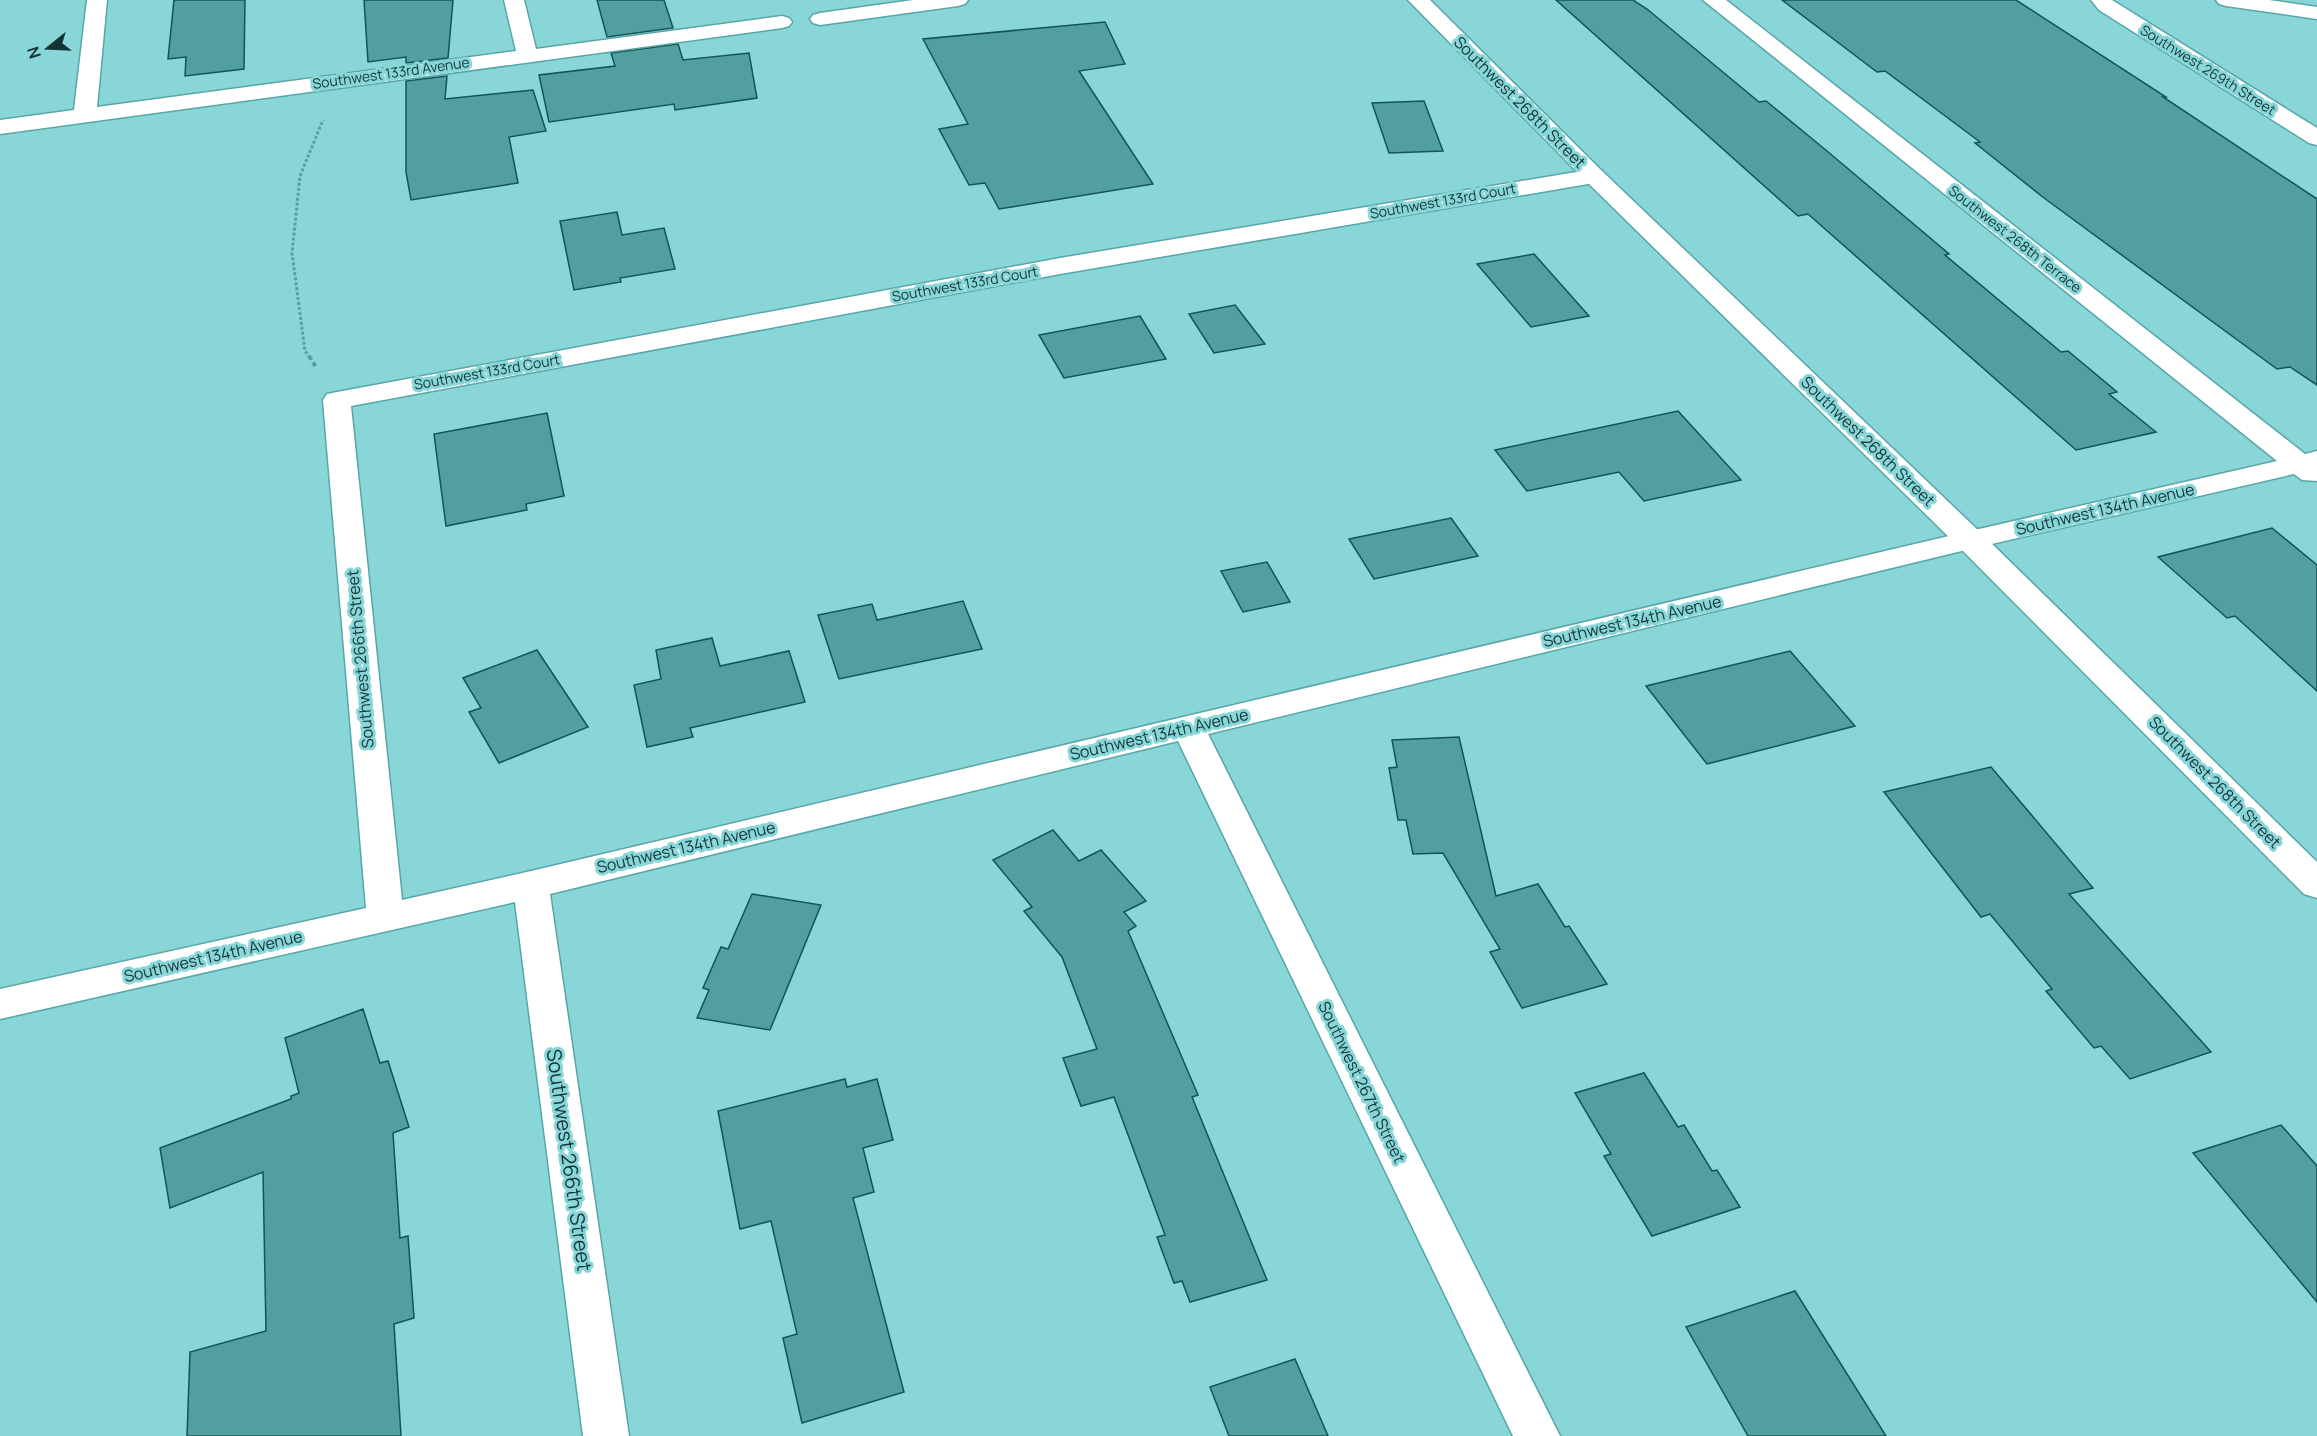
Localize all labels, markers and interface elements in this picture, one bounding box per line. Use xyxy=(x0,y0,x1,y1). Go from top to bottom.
north arrow xyxy=(18,18,78,78)
street label: Southwest 269th Street xyxy=(2137,20,2280,119)
street label: Southwest 268th Street xyxy=(1449,31,1591,173)
text: N xyxy=(21,44,46,62)
street label: Southwest 133rd Avenue xyxy=(311,52,471,93)
street label: Southwest 133rd Court xyxy=(1368,178,1518,223)
street label: Southwest 268th Terrace xyxy=(1945,181,2086,297)
street label: Southwest 133rd Court xyxy=(890,261,1040,306)
street label: Southwest 133rd Court xyxy=(412,349,562,394)
street label: Southwest 268th Street xyxy=(1796,371,1940,511)
street label: Southwest 134th Avenue xyxy=(2014,478,2196,540)
street label: Southwest 266th Street xyxy=(341,569,379,749)
street label: Southwest 134th Avenue xyxy=(1541,590,1723,652)
street label: Southwest 134th Avenue xyxy=(1068,703,1250,765)
street label: Southwest 268th Street xyxy=(2144,711,2286,853)
street label: Southwest 134th Avenue xyxy=(595,816,777,878)
street label: Southwest 134th Avenue xyxy=(122,925,304,987)
street label: Southwest 267th Street xyxy=(1313,998,1411,1166)
street label: Southwest 266th Street xyxy=(541,1047,598,1273)

